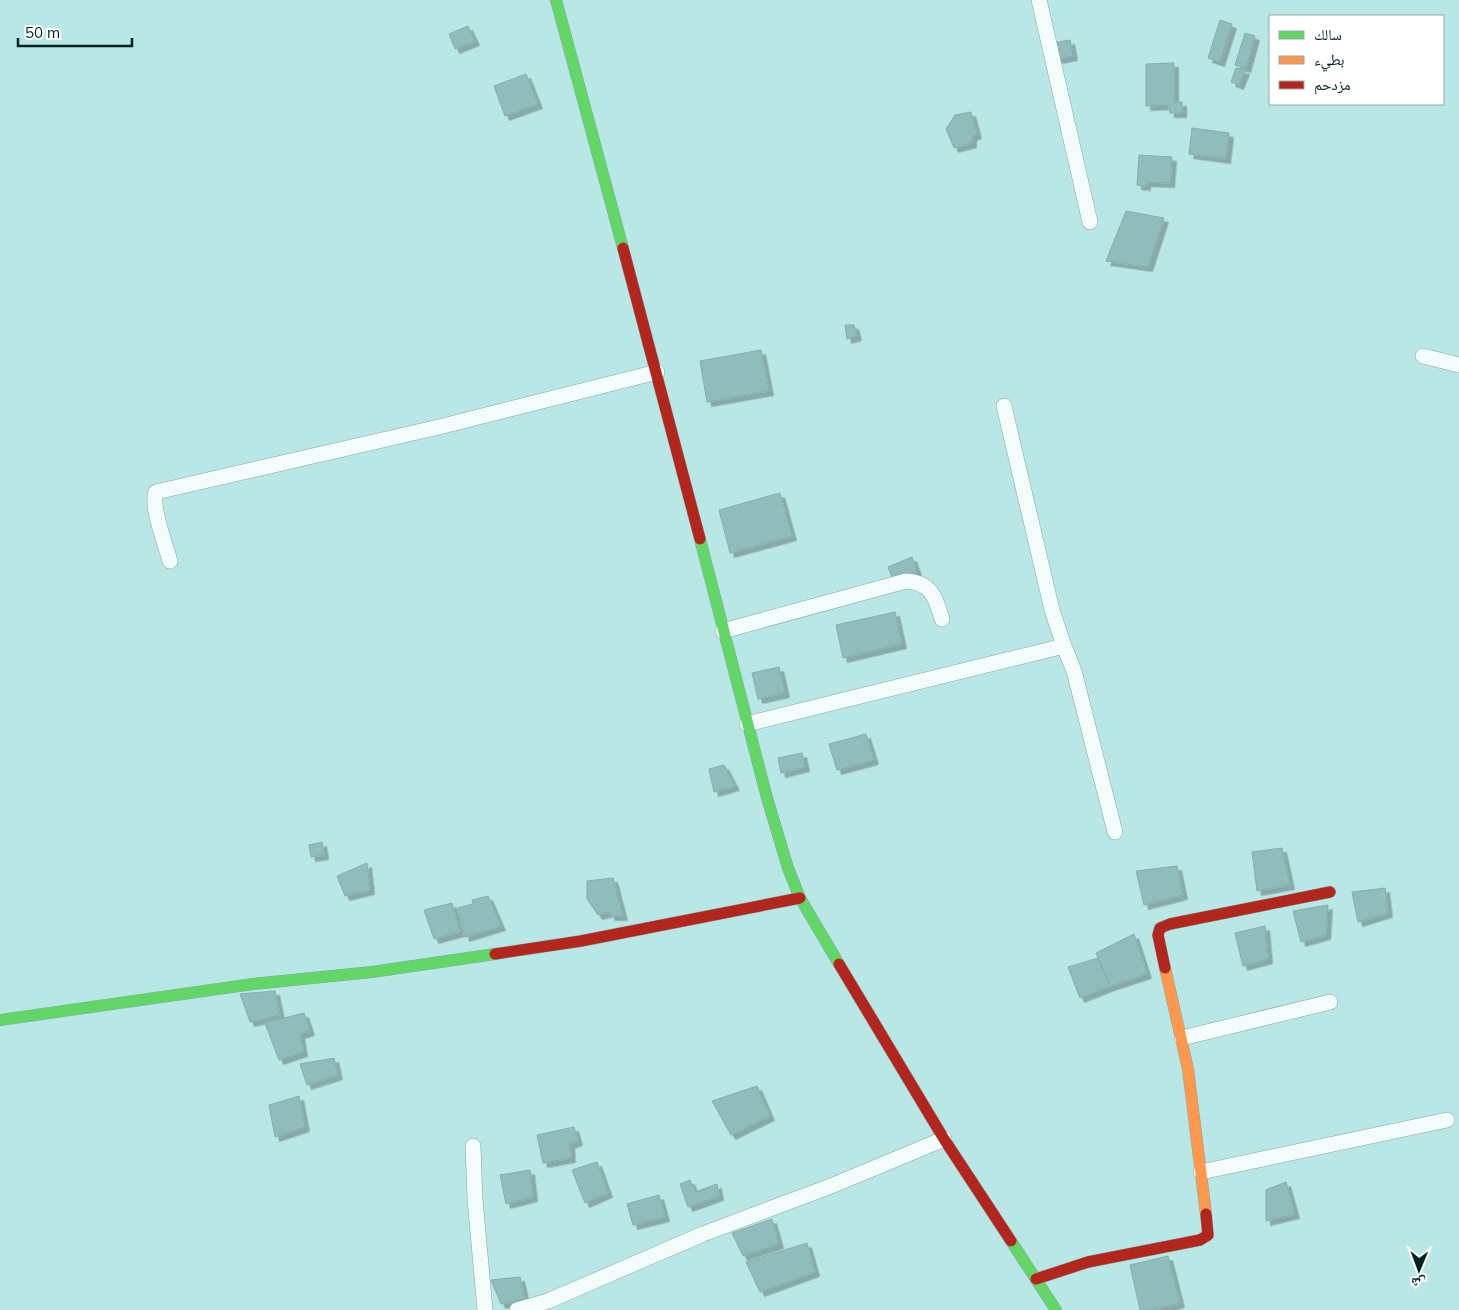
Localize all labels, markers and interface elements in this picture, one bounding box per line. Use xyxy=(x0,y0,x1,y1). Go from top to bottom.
scale bar xyxy=(18,15,131,47)
legend xyxy=(1269,15,1444,105)
text: 50 m xyxy=(25,23,60,42)
text: سالك xyxy=(1314,25,1342,44)
text: بطيء xyxy=(1314,50,1344,72)
text: مزدحم xyxy=(1314,75,1351,95)
north arrow xyxy=(1394,1245,1444,1295)
text: ش xyxy=(1411,1274,1426,1292)

